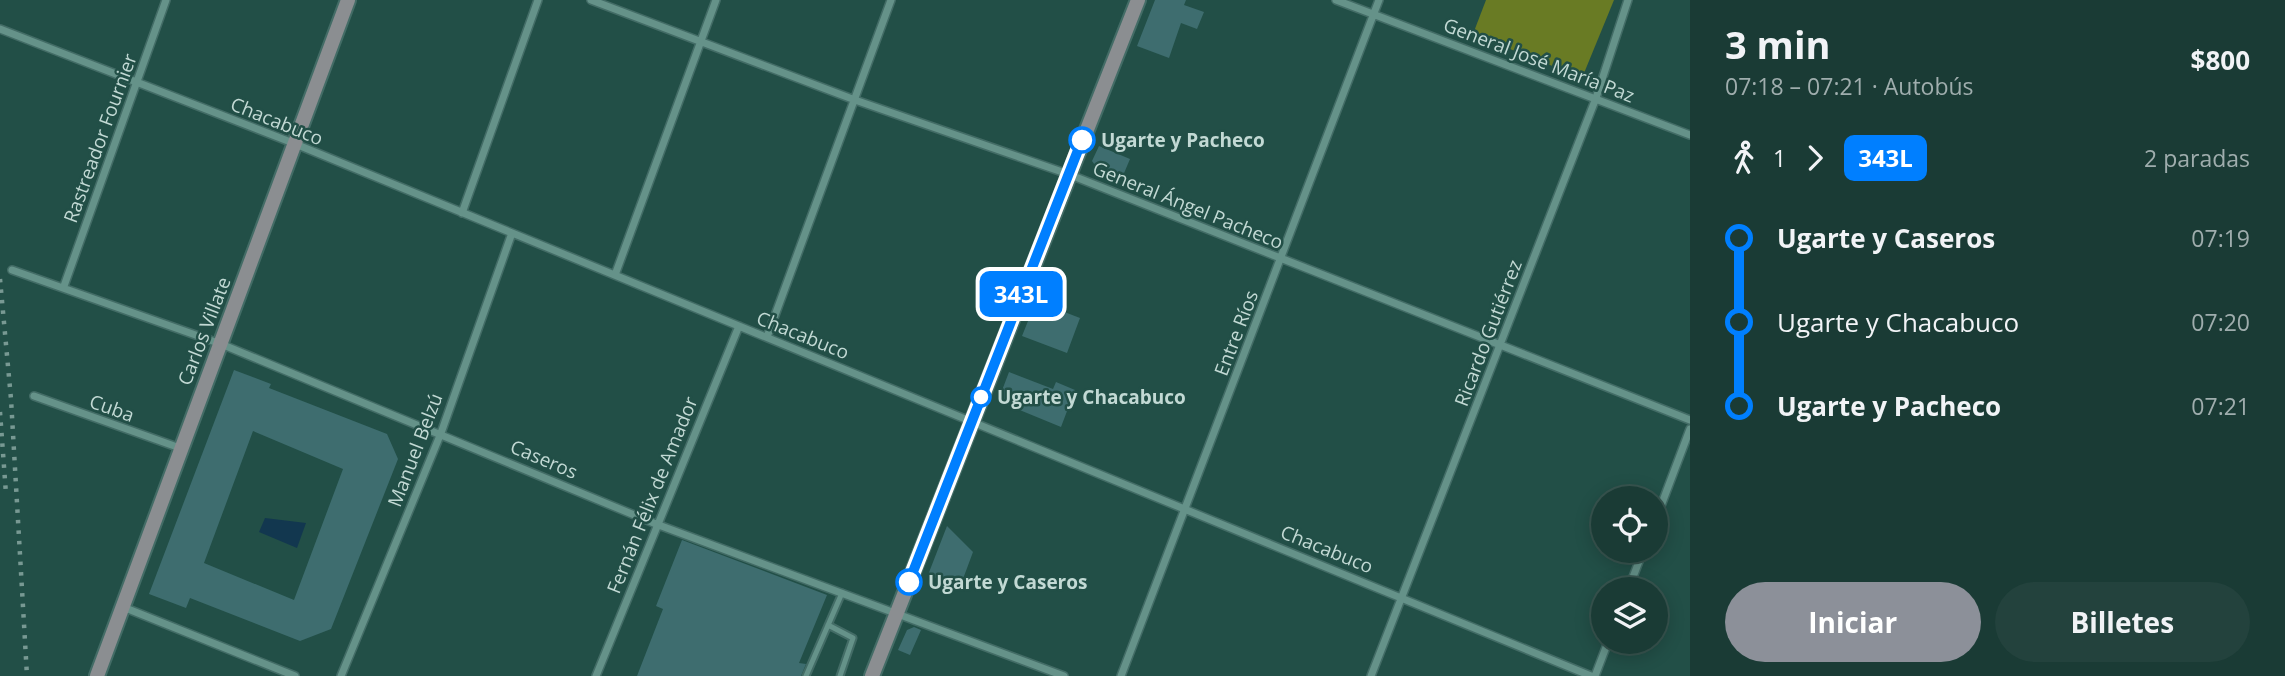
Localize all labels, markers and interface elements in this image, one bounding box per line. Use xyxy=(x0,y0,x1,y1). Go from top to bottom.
street label: General José María Paz xyxy=(1440,12,1638,108)
text: 3 min xyxy=(1725,18,1830,70)
text: $800 xyxy=(2191,42,2250,78)
street label: Rastreador Fournier xyxy=(57,50,143,226)
text: 07:18 – 07:21 · Autobús xyxy=(1725,70,1974,102)
street label: Chacabuco xyxy=(227,91,327,151)
marker: Ugarte y Pacheco xyxy=(1069,127,1095,153)
place label: Ugarte y Pacheco xyxy=(1101,127,1265,153)
icon: walk xyxy=(1725,139,1763,177)
icon: forward xyxy=(1796,139,1834,177)
text: 343L xyxy=(1858,141,1913,174)
text: 1 xyxy=(1773,142,1786,174)
text: 2 paradas xyxy=(2144,142,2250,174)
street label: General Ángel Pacheco xyxy=(1089,155,1287,255)
text: Ugarte y Caseros xyxy=(1777,220,1995,256)
text: 07:19 xyxy=(2191,222,2250,254)
street label: Ricardo Gutiérrez xyxy=(1448,256,1528,410)
line badge: 343L xyxy=(972,271,1070,317)
street label: Carlos Villate xyxy=(171,273,237,389)
text: 343L xyxy=(994,277,1048,310)
street label: Entre Ríos xyxy=(1208,287,1264,379)
text: Ugarte y Chacabuco xyxy=(1777,304,2019,340)
street label: Chacabuco xyxy=(753,305,853,365)
text: 07:20 xyxy=(2191,306,2250,338)
place label: Ugarte y Chacabuco xyxy=(997,384,1186,410)
marker: Ugarte y Chacabuco xyxy=(971,387,991,407)
street label: Cuba xyxy=(86,388,138,428)
text: Ugarte y Pacheco xyxy=(1777,388,2001,424)
street label: Manuel Belzú xyxy=(381,389,449,511)
text: 07:21 xyxy=(2191,390,2250,422)
street label: Fernán Félix de Amador xyxy=(601,392,704,597)
street label: Caseros xyxy=(506,433,582,485)
map controls xyxy=(1591,486,1668,654)
button: locate xyxy=(1591,486,1668,563)
street label: Chacabuco xyxy=(1277,519,1377,579)
marker: Ugarte y Caseros xyxy=(896,569,922,595)
place label: Ugarte y Caseros xyxy=(928,569,1087,595)
button: layers xyxy=(1591,577,1668,654)
button: Iniciar xyxy=(1725,582,1981,662)
button: Billetes xyxy=(1995,582,2250,662)

